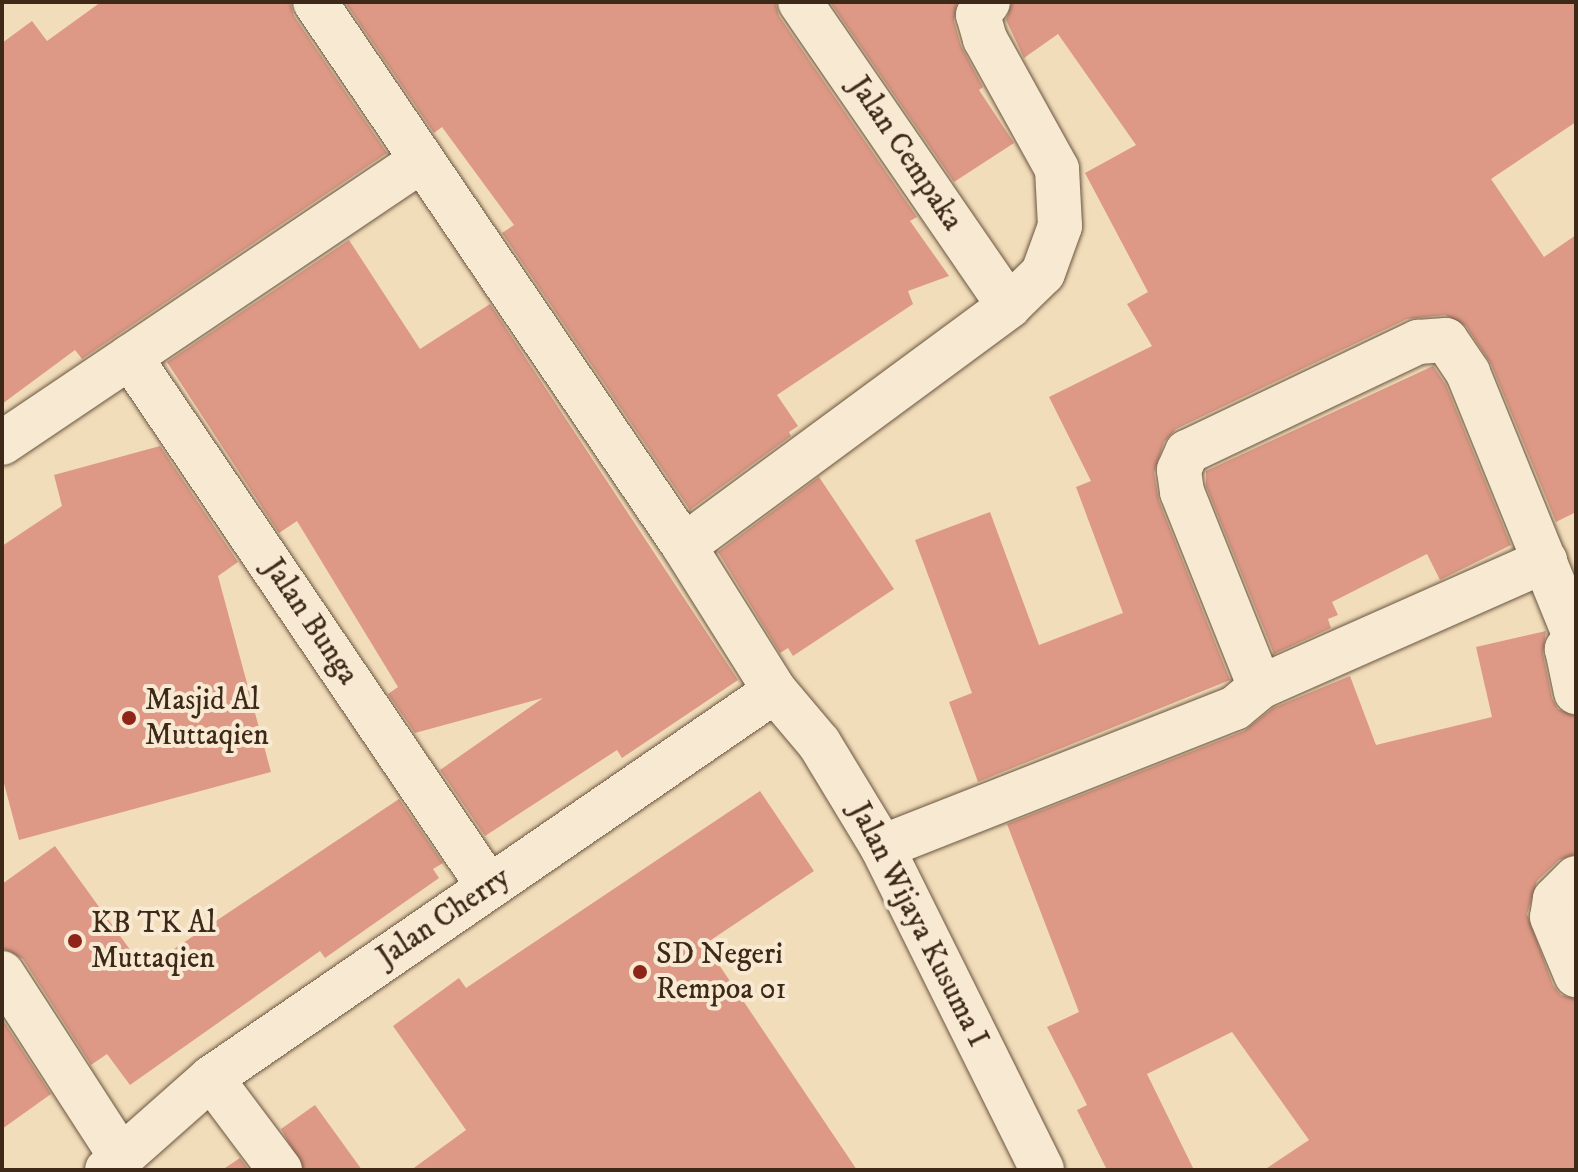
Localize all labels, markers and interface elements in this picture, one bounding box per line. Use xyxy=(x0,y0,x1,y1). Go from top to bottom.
street label: Jalan Cempaka xyxy=(840,70,970,238)
street label: Jalan Bunga xyxy=(255,552,365,692)
place label: Masjid Al Muttaqien xyxy=(145,683,269,754)
marker: Masjid Al Muttaqien xyxy=(120,709,138,727)
street label: Jalan Wijaya Kusuma I xyxy=(841,796,995,1054)
street label: Jalan Cherry xyxy=(371,860,517,976)
place label: KB TK Al Muttaqien xyxy=(91,906,216,976)
marker: KB TK Al Muttaqien xyxy=(66,932,84,950)
place label: SD Negeri Rempoa 01 xyxy=(656,937,787,1008)
marker: SD Negeri Rempoa 01 xyxy=(631,963,649,981)

